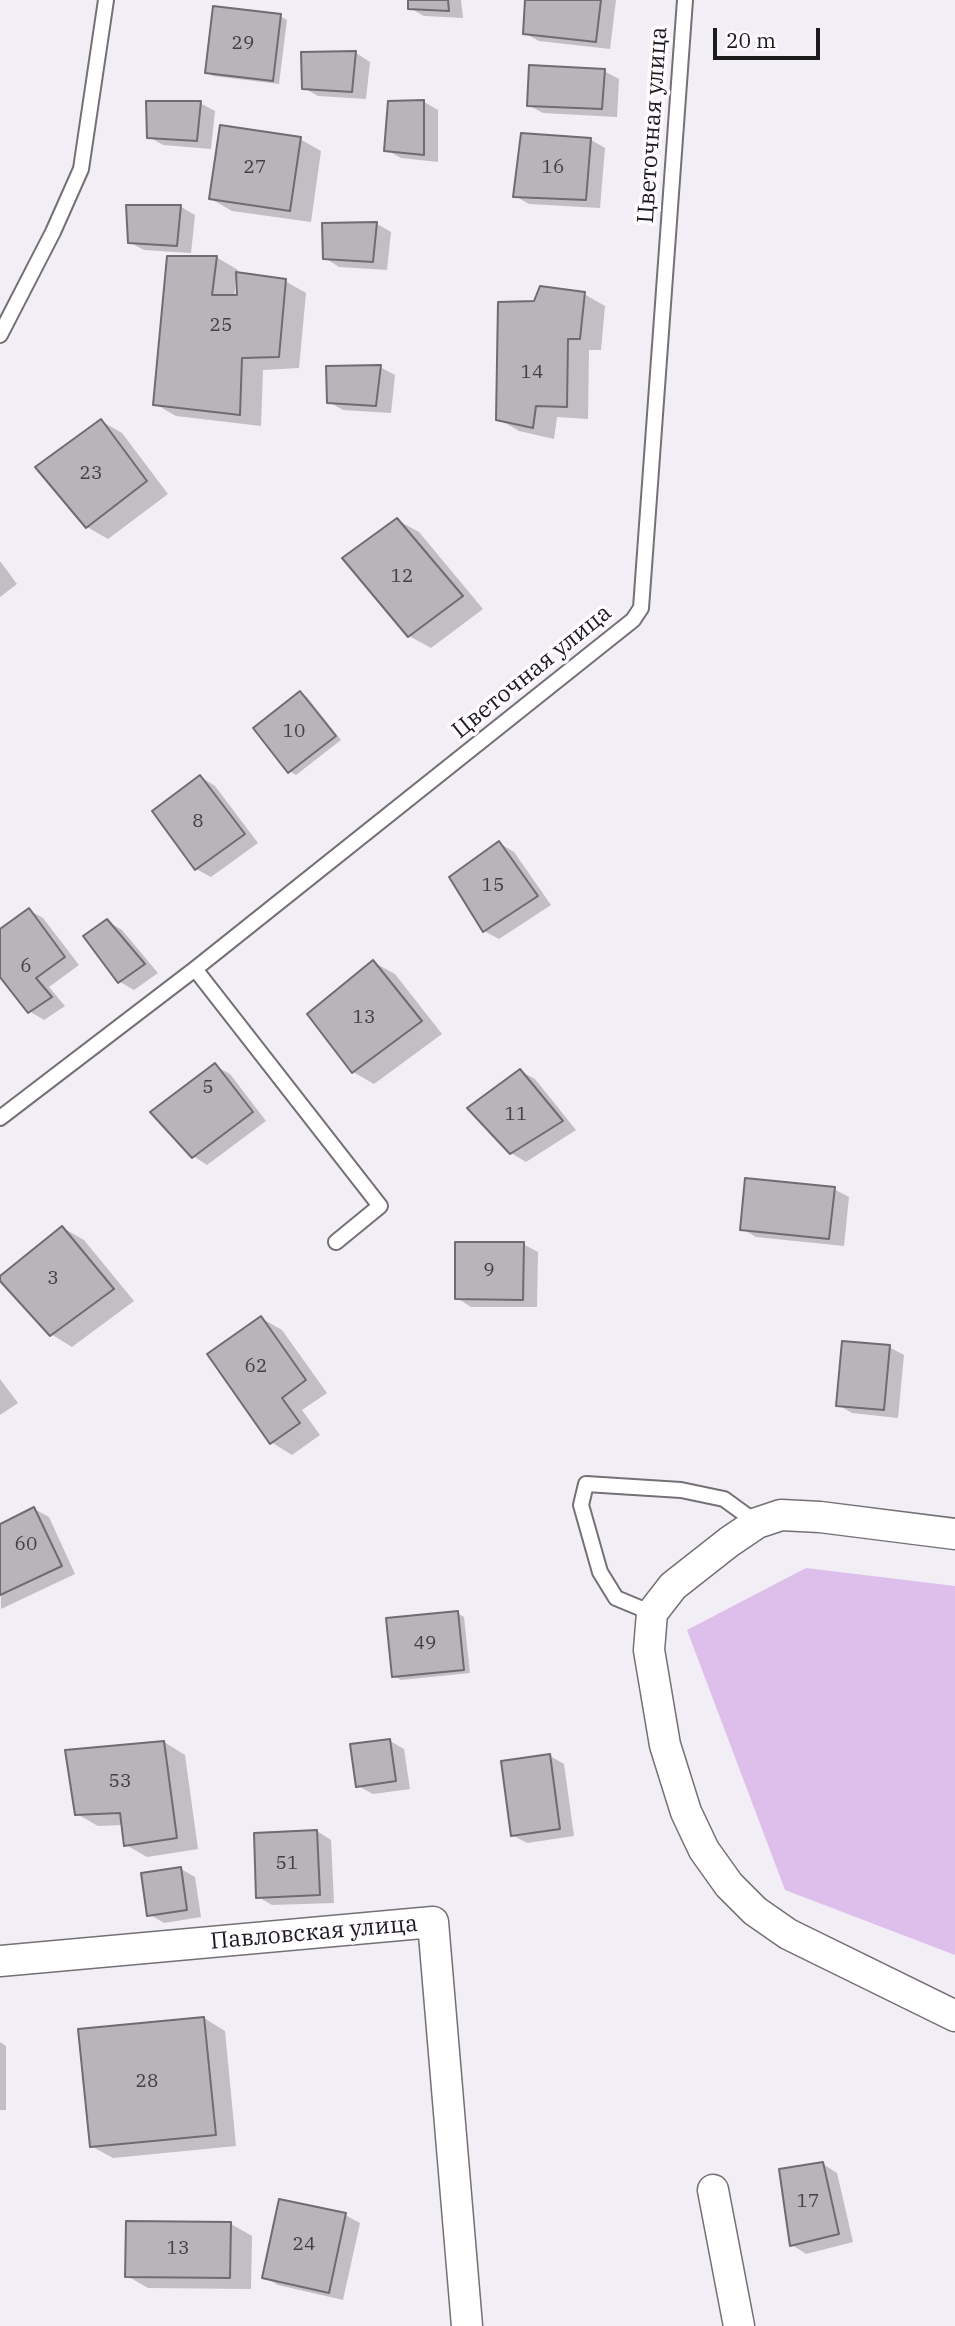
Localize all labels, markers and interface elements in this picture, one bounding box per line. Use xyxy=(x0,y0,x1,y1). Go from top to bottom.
scale bar xyxy=(717,14,824,58)
street label: Цветочная улица xyxy=(632,26,674,224)
text: 20 m xyxy=(726,26,776,54)
house number: 29 xyxy=(232,33,254,55)
house number: 27 xyxy=(244,157,266,179)
house number: 16 xyxy=(542,157,564,179)
house number: 25 xyxy=(210,315,232,337)
house number: 14 xyxy=(521,362,543,384)
house number: 23 xyxy=(80,463,102,485)
house number: 12 xyxy=(391,566,413,588)
street label: Цветочная улица xyxy=(447,599,617,745)
house number: 10 xyxy=(283,721,305,743)
house number: 8 xyxy=(192,811,204,833)
house number: 15 xyxy=(482,875,504,897)
house number: 6 xyxy=(20,956,32,978)
house number: 13 xyxy=(353,1007,375,1029)
house number: 5 xyxy=(202,1077,214,1099)
house number: 11 xyxy=(505,1104,527,1126)
house number: 9 xyxy=(483,1260,495,1282)
house number: 3 xyxy=(47,1268,59,1290)
house number: 62 xyxy=(245,1356,267,1378)
house number: 60 xyxy=(15,1534,37,1556)
house number: 49 xyxy=(414,1633,436,1655)
house number: 53 xyxy=(109,1771,131,1793)
house number: 51 xyxy=(276,1853,298,1875)
street label: Павловская улица xyxy=(209,1910,419,1956)
house number: 28 xyxy=(136,2071,158,2093)
house number: 17 xyxy=(797,2191,819,2213)
house number: 24 xyxy=(293,2234,315,2256)
house number: 13 xyxy=(167,2238,189,2260)

